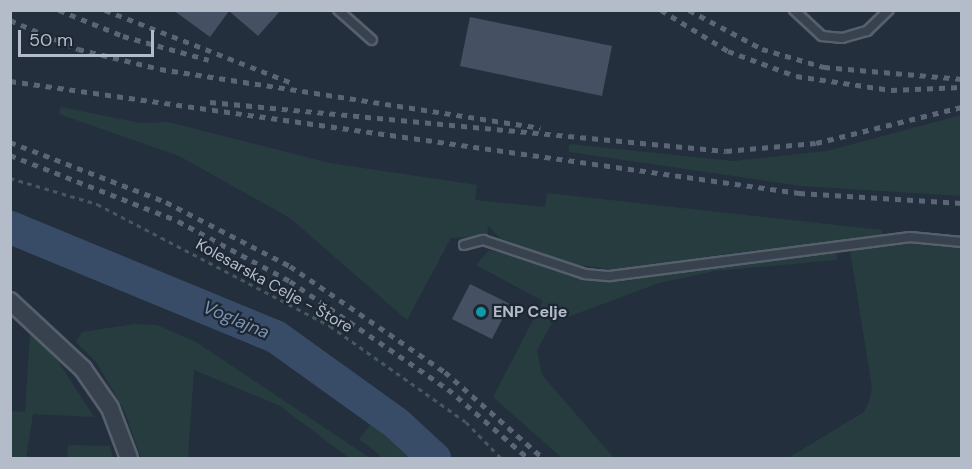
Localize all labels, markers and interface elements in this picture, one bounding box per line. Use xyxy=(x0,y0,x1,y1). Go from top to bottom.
scale bar xyxy=(21,18,158,56)
text: 50 m xyxy=(29,28,73,52)
street label: Kolesarska Celje - Štore xyxy=(192,235,356,337)
water label: Voglajna xyxy=(199,296,273,344)
place label: ENP Celje xyxy=(493,302,567,322)
marker: ENP Celje xyxy=(474,305,488,319)

